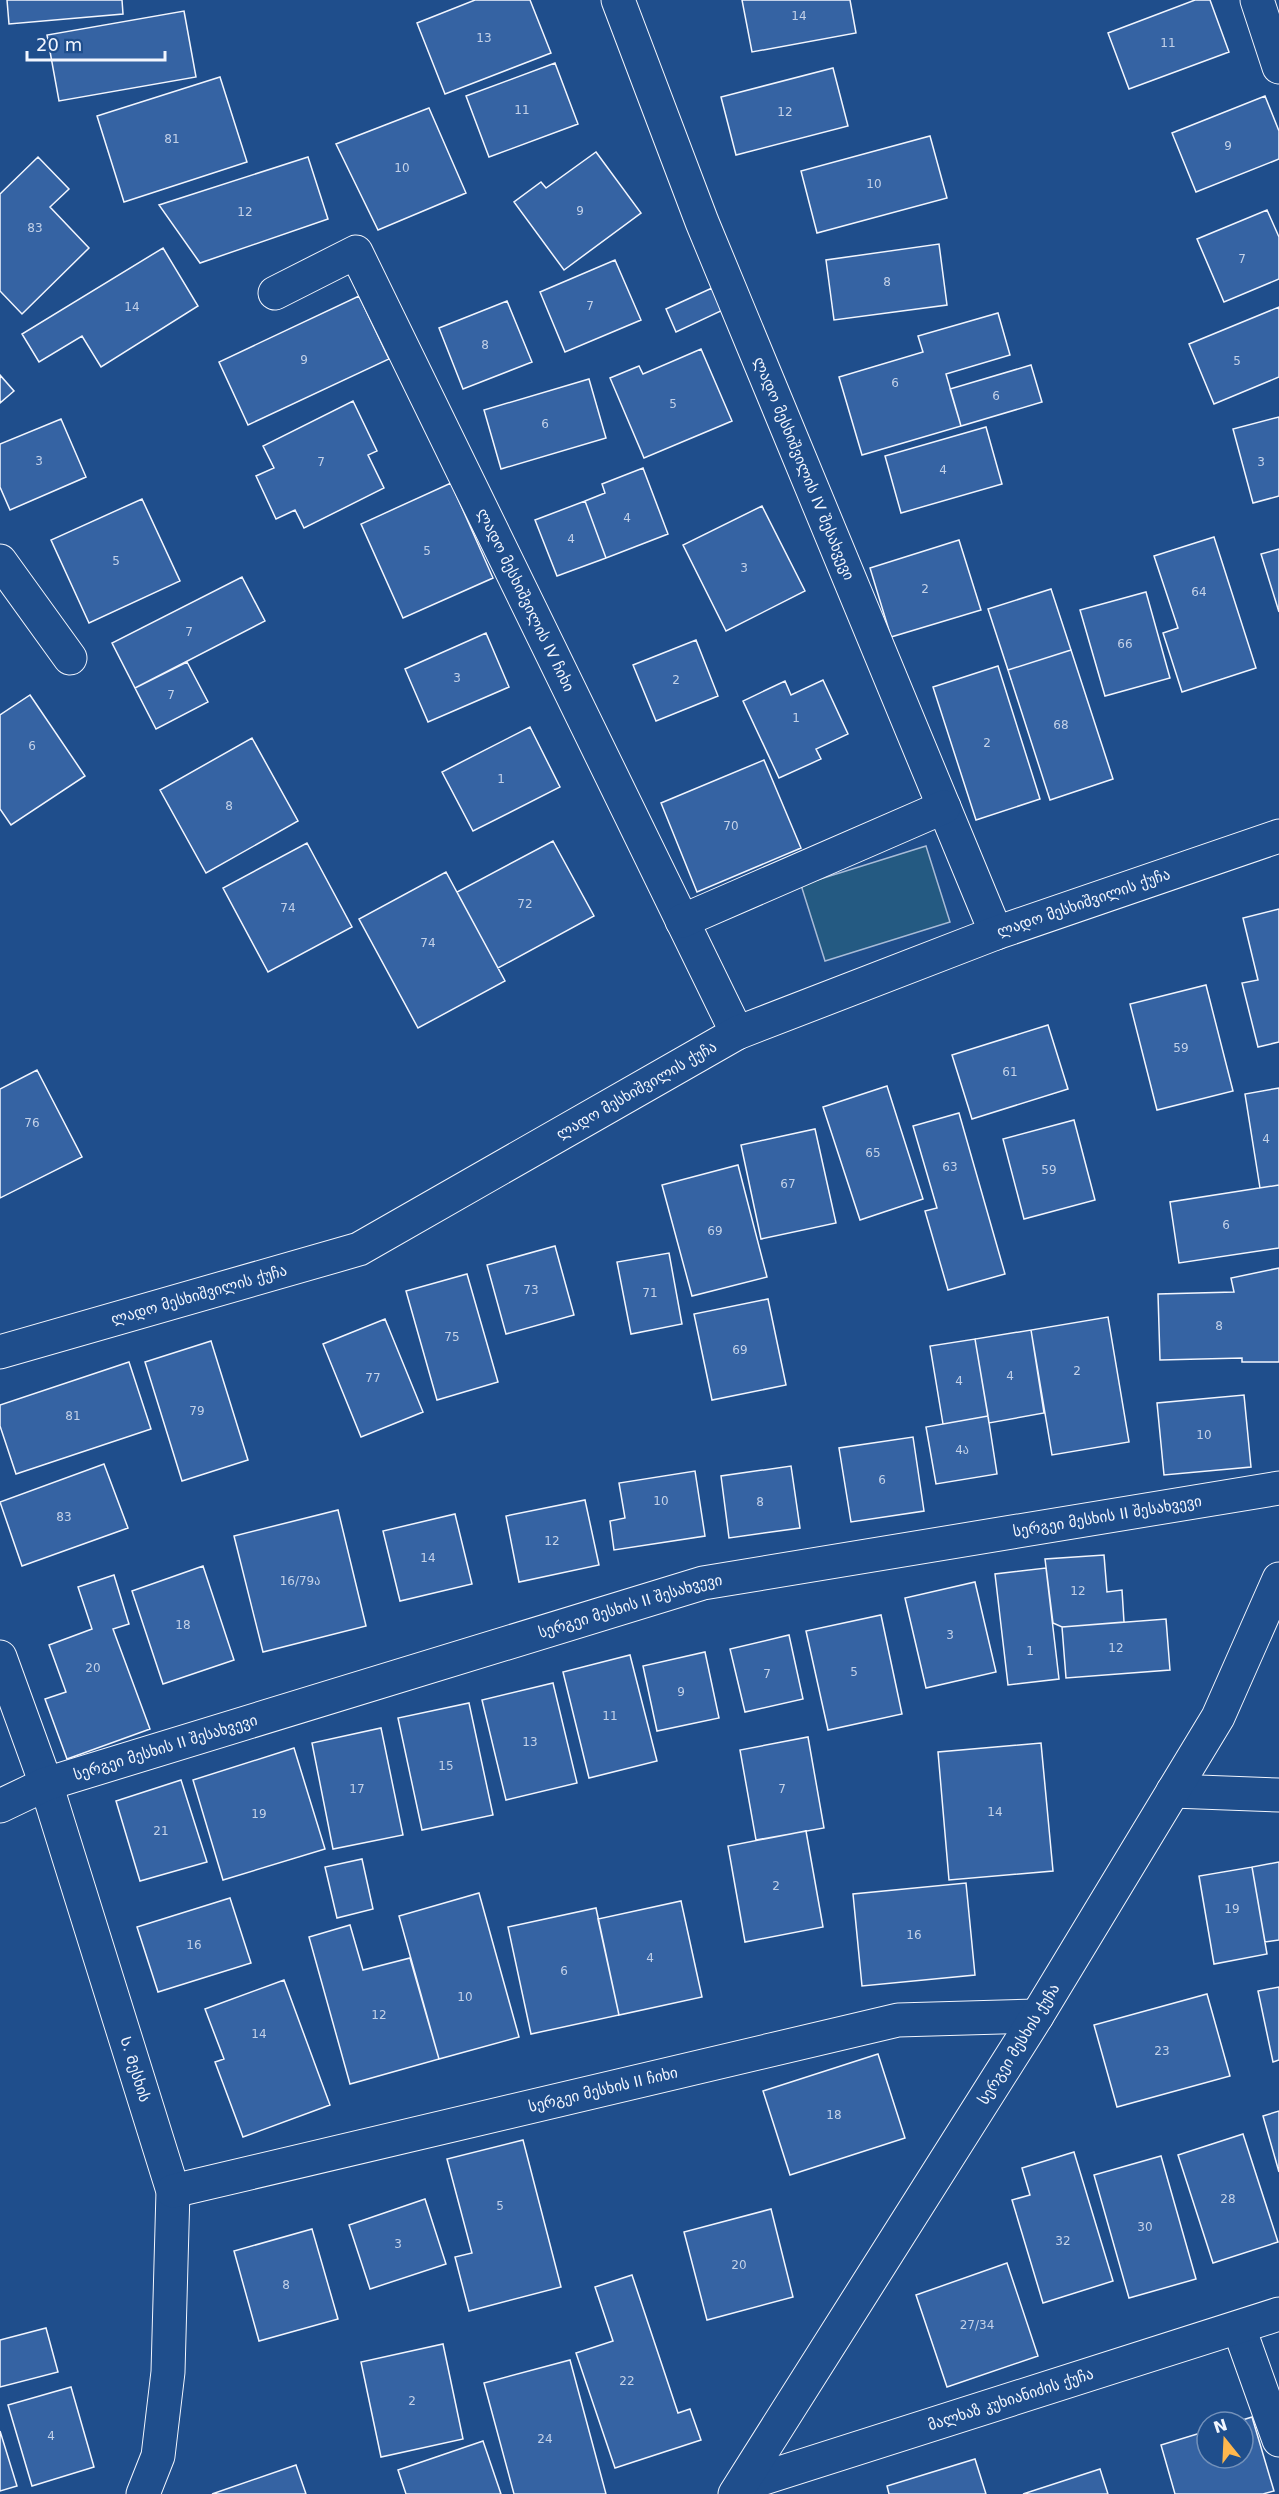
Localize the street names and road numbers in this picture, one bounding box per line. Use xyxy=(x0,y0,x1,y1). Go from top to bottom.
street label: ლადო მესხიშვილის IV შესახვევი xyxy=(750,354,858,583)
street label: ლადო მესხიშვილის IV ჩიხი xyxy=(473,505,578,695)
street label: ლადო მესხიშვილის ქუჩა xyxy=(995,865,1173,941)
street label: ლადო მესხიშვილის ქუჩა xyxy=(553,1038,720,1143)
street label: ლადო მესხიშვილის ქუჩა xyxy=(109,1261,289,1329)
street label: სერგეი მესხის II შესახვევი xyxy=(1012,1492,1203,1541)
street label: სერგეი მესხის II შესახვევი xyxy=(536,1571,724,1642)
street label: სერგეი მესხის II შესახვევი xyxy=(72,1711,260,1784)
street label: სერგეი მესხის ქუჩა xyxy=(974,1981,1063,2108)
street label: Ს. Მესხის xyxy=(116,2034,154,2104)
street label: სერგეი მესხის II ჩიხი xyxy=(527,2063,680,2116)
street label: მალხაზ კუხიანიძის ქუჩა xyxy=(926,2365,1096,2434)

